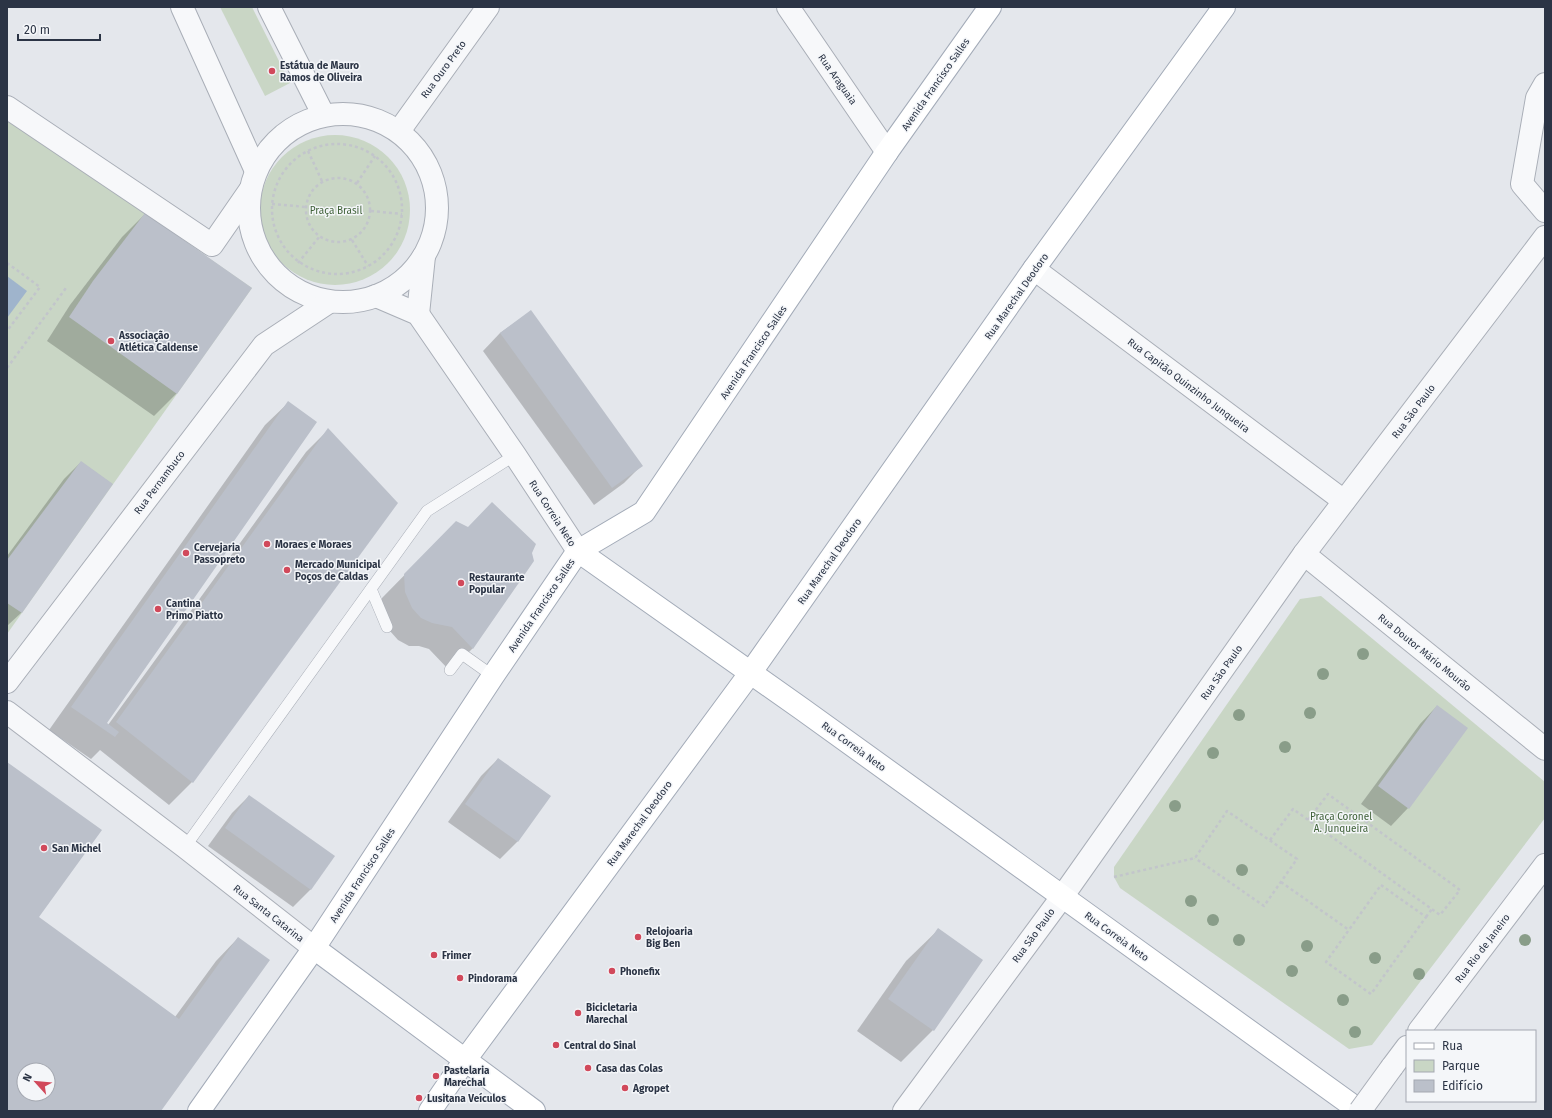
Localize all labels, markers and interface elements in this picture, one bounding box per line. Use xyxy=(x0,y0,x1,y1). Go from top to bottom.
scale bar xyxy=(18,16,100,42)
text: 20 m xyxy=(24,23,50,37)
street label: Avenida Francisco Salles xyxy=(899,36,973,133)
street label: Rua Ouro Preto xyxy=(419,38,469,101)
street label: Rua Araguaia xyxy=(815,52,859,107)
place label: Estátua de Mauro Ramos de Oliveira xyxy=(280,59,363,84)
marker: Estátua de Mauro Ramos de Oliveira xyxy=(267,66,277,76)
park label: Praça Brasil xyxy=(310,205,362,217)
street label: Rua Marechal Deodoro xyxy=(982,251,1051,342)
street label: Avenida Francisco Salles xyxy=(718,303,790,402)
place label: Associação Atlética Caldense xyxy=(118,330,198,354)
marker: Associação Atlética Caldense xyxy=(106,336,116,346)
street label: Rua Capitão Quinzinho Junqueira xyxy=(1125,336,1252,436)
street label: Rua São Paulo xyxy=(1390,382,1438,441)
street label: Rua Pernambuco xyxy=(132,448,188,517)
street label: Rua Correia Neto xyxy=(526,478,578,549)
street label: Rua Marechal Deodoro xyxy=(795,516,864,607)
marker: Moraes e Moraes xyxy=(262,539,272,549)
place label: Moraes e Moraes xyxy=(275,539,352,551)
place label: Cervejaria Passopreto xyxy=(194,542,245,566)
marker: Cervejaria Passopreto xyxy=(181,548,191,558)
street label: Avenida Francisco Salles xyxy=(506,556,578,655)
place label: Mercado Municipal Poços de Caldas xyxy=(295,559,380,583)
marker: Mercado Municipal Poços de Caldas xyxy=(282,565,292,575)
place label: Restaurante Popular xyxy=(469,572,525,596)
marker: Restaurante Popular xyxy=(456,578,466,588)
place label: Cantina Primo Piatto xyxy=(166,598,223,622)
marker: Cantina Primo Piatto xyxy=(153,604,163,614)
street label: Rua Doutor Mário Mourão xyxy=(1375,611,1474,694)
street label: Rua São Paulo xyxy=(1198,643,1245,702)
street label: Rua Correia Neto xyxy=(819,719,888,774)
street label: Rua Marechal Deodoro xyxy=(605,778,675,869)
park label: Praça Coronel A. Junqueira xyxy=(1310,811,1372,835)
street label: Avenida Francisco Salles xyxy=(328,826,398,925)
marker: San Michel xyxy=(39,843,49,853)
place label: San Michel xyxy=(52,843,101,855)
street label: Rua Santa Catarina xyxy=(231,883,306,945)
street label: Rua São Paulo xyxy=(1010,906,1058,965)
street label: Rua Correia Neto xyxy=(1082,909,1151,964)
street label: Rua Rio de Janeiro xyxy=(1453,912,1513,986)
place label: Relojoaria Big Ben xyxy=(646,926,693,950)
marker: Relojoaria Big Ben xyxy=(633,932,643,942)
marker: Frimer xyxy=(429,950,439,960)
place label: Frimer xyxy=(442,950,472,962)
marker: Phonefix xyxy=(607,966,617,976)
place label: Phonefix xyxy=(620,966,661,978)
marker: Pindorama xyxy=(455,973,465,983)
place label: Pindorama xyxy=(468,973,518,985)
place label: Bicicletaria Marechal xyxy=(586,1002,638,1026)
marker: Bicicletaria Marechal xyxy=(573,1008,583,1018)
legend xyxy=(1406,1030,1536,1102)
text: Rua xyxy=(1442,1039,1463,1053)
marker: Central do Sinal xyxy=(551,1040,561,1050)
place label: Central do Sinal xyxy=(564,1040,636,1052)
text: Parque xyxy=(1442,1059,1480,1073)
north arrow xyxy=(16,1062,56,1102)
marker: Casa das Colas xyxy=(583,1063,593,1073)
place label: Casa das Colas xyxy=(596,1063,663,1075)
place label: Pastelaria Marechal xyxy=(444,1065,490,1089)
text: N xyxy=(20,1071,35,1084)
marker: Pastelaria Marechal xyxy=(431,1071,441,1081)
text: Edifício xyxy=(1442,1079,1483,1093)
marker: Agropet xyxy=(620,1083,630,1093)
place label: Agropet xyxy=(632,1083,669,1095)
place label: Lusitana Veículos xyxy=(427,1092,506,1105)
marker: Lusitana Veículos xyxy=(414,1093,424,1103)

